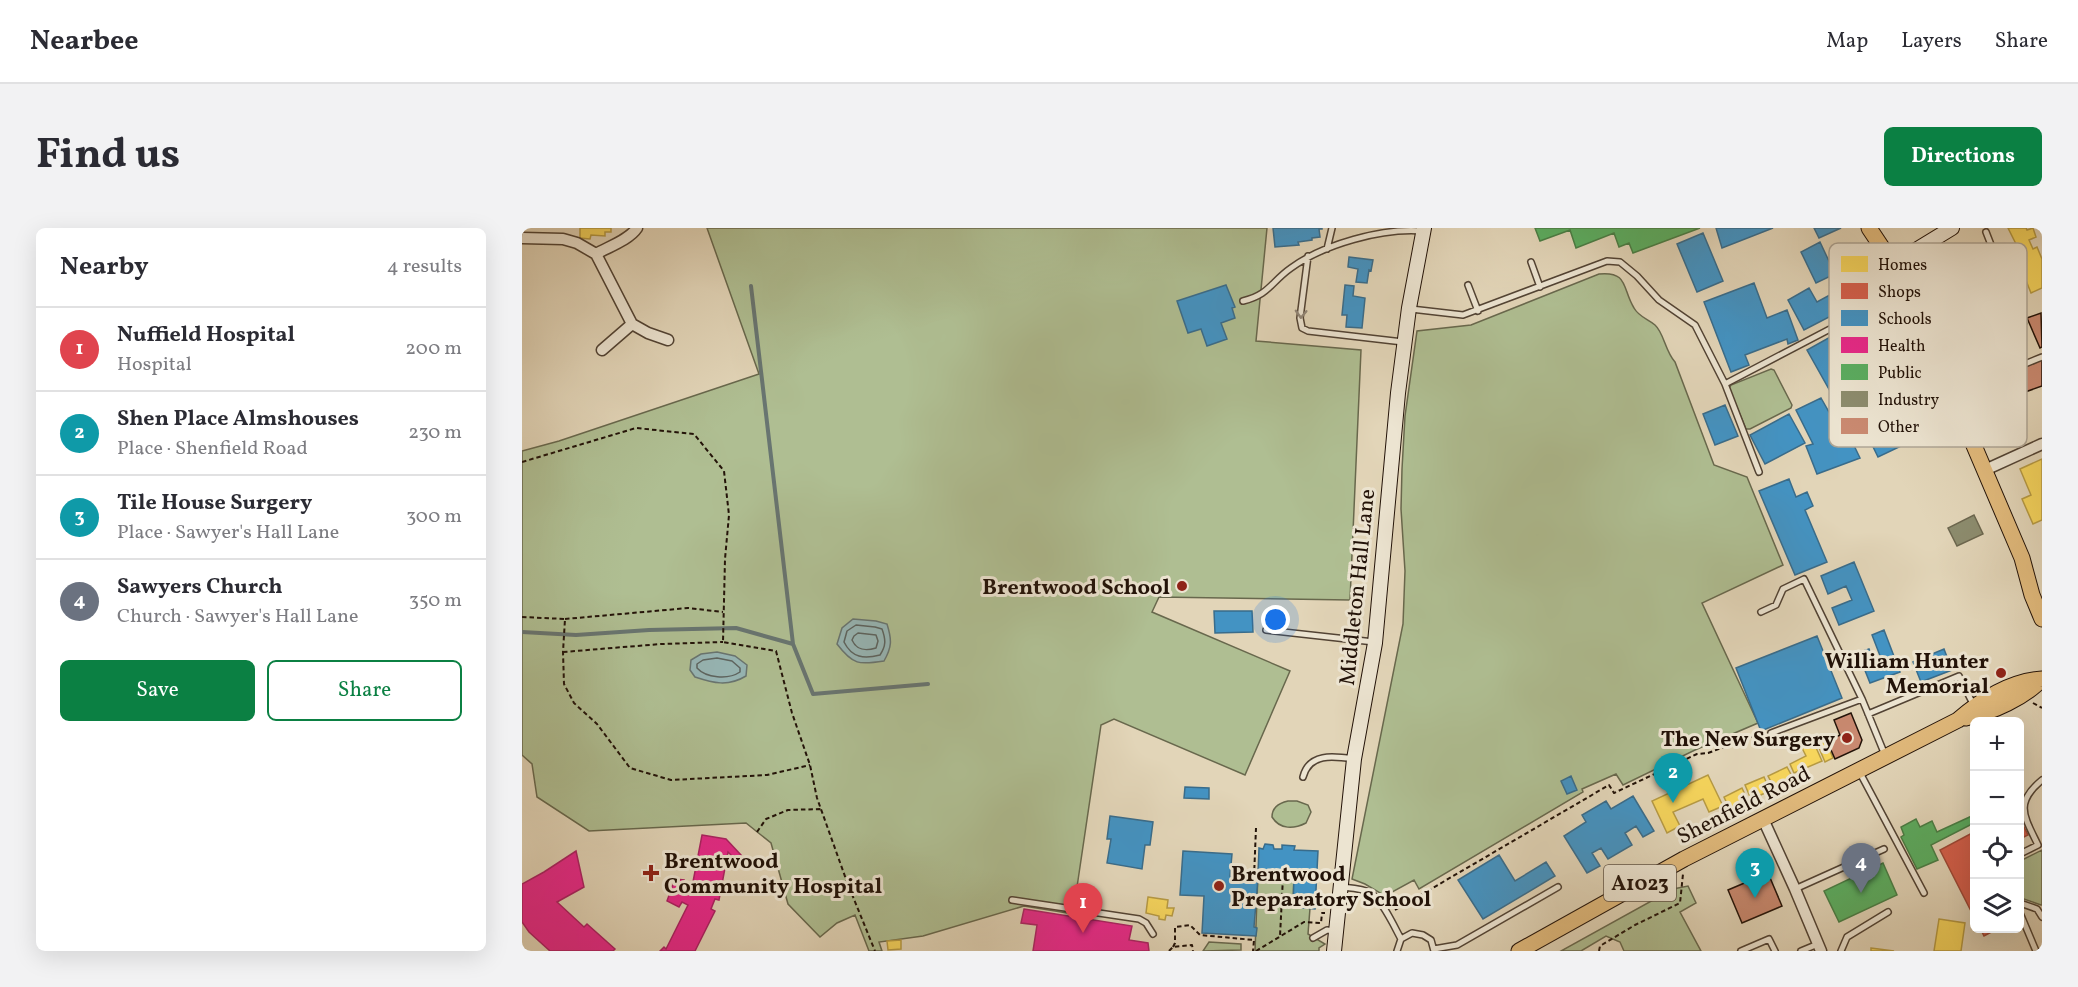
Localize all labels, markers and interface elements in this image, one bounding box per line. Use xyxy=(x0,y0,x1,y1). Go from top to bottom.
text: Nearbee xyxy=(30,22,139,61)
text: Map xyxy=(1826,27,1868,56)
text: Layers xyxy=(1901,27,1962,56)
text: Share xyxy=(1995,27,2048,56)
text: Find us xyxy=(36,127,180,186)
button: Directions xyxy=(1884,127,2042,186)
legend xyxy=(1829,243,2027,447)
text: Nearby xyxy=(60,249,149,285)
text: 4 results xyxy=(387,253,462,281)
text: Homes xyxy=(1878,255,1927,277)
text: Shops xyxy=(1878,282,1921,304)
text: Schools xyxy=(1878,309,1932,331)
one-way arrow xyxy=(1295,310,1308,319)
text: Nuffield Hospital xyxy=(117,320,295,351)
text: 1 xyxy=(75,335,84,363)
text: 200 m xyxy=(405,335,462,363)
text: Health xyxy=(1878,336,1926,358)
text: Hospital xyxy=(117,351,192,379)
text: Public xyxy=(1878,363,1922,385)
text: Industry xyxy=(1878,390,1939,412)
text: Shen Place Almshouses xyxy=(117,404,359,435)
text: Other xyxy=(1878,417,1919,439)
text: 2 xyxy=(74,419,85,447)
text: 230 m xyxy=(408,419,462,447)
text: Place · Shenfield Road xyxy=(117,435,308,463)
street label: Middleton Hall Lane xyxy=(1333,487,1384,687)
text: Tile House Surgery xyxy=(117,488,312,519)
text: 3 xyxy=(74,503,85,531)
text: 300 m xyxy=(406,503,462,531)
text: Place · Sawyer's Hall Lane xyxy=(117,519,339,547)
text: Sawyers Church xyxy=(117,572,283,603)
place label: Brentwood School xyxy=(982,573,1170,604)
marker: Brentwood School xyxy=(1175,579,1189,593)
text: 4 xyxy=(73,587,86,615)
text: 350 m xyxy=(409,587,462,615)
text: Church · Sawyer's Hall Lane xyxy=(117,603,358,631)
your location xyxy=(1261,605,1290,634)
place label: William Hunter Memorial xyxy=(1825,647,1990,703)
button: Save xyxy=(60,660,255,721)
button: Share xyxy=(267,660,462,721)
marker: William Hunter Memorial xyxy=(1994,666,2008,680)
map controls xyxy=(1970,717,2024,933)
button: + xyxy=(1970,717,2024,771)
place label: The New Surgery xyxy=(1661,725,1836,756)
marker: The New Surgery xyxy=(1840,731,1854,745)
pin: 2 xyxy=(1654,754,1692,803)
street label: Shenfield Road xyxy=(1672,759,1816,853)
button: − xyxy=(1970,771,2024,825)
button: locate xyxy=(1970,825,2024,879)
pin: 4 xyxy=(1842,844,1880,893)
place label: Brentwood Community Hospital xyxy=(664,847,882,903)
pin: 3 xyxy=(1736,848,1774,898)
place label: Brentwood Preparatory School xyxy=(1231,860,1431,916)
marker: Brentwood Community Hospital xyxy=(642,864,660,882)
road number: A1023 xyxy=(1604,865,1676,901)
marker: Brentwood Preparatory School xyxy=(1212,879,1226,893)
button: layers xyxy=(1970,879,2024,933)
pin: 1 xyxy=(1064,884,1102,933)

